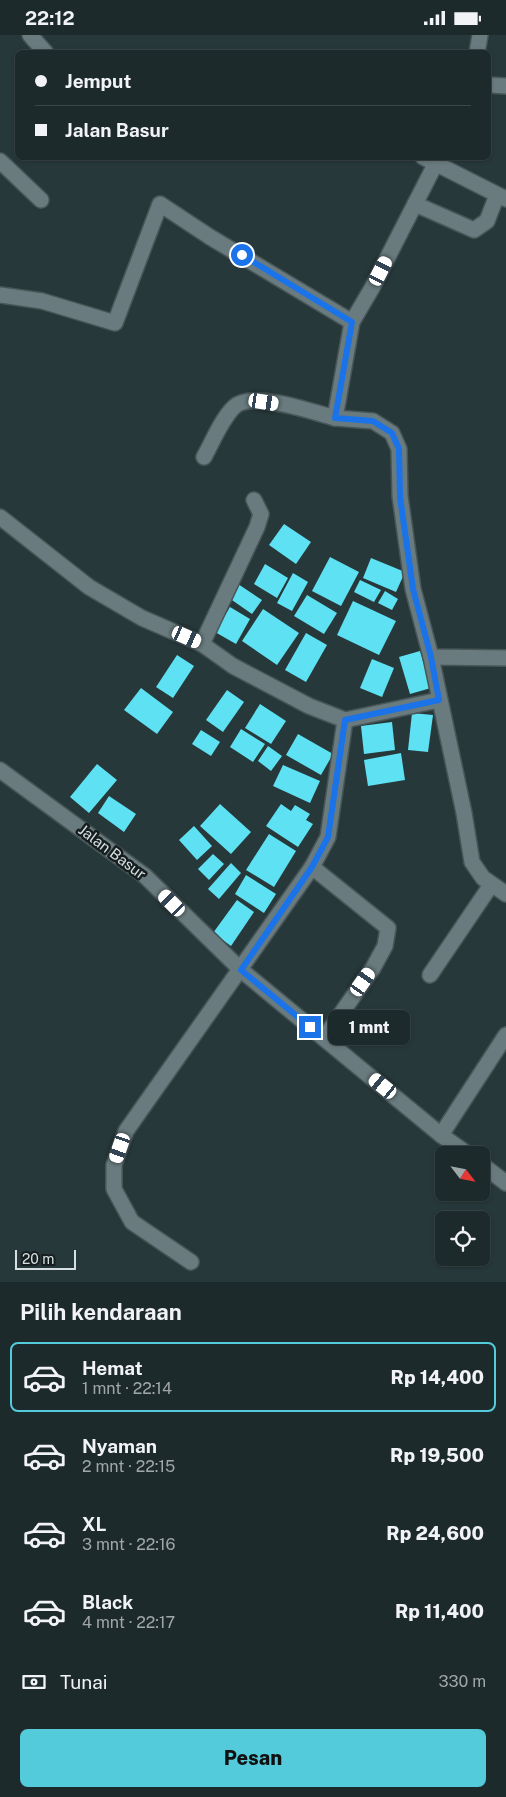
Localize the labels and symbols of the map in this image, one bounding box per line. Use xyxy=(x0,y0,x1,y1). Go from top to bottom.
route start xyxy=(231,244,253,266)
car xyxy=(367,254,394,288)
car xyxy=(248,392,279,412)
car xyxy=(170,624,203,650)
street label: Jalan Basur xyxy=(75,821,149,882)
car xyxy=(156,887,187,919)
car xyxy=(348,965,377,999)
callout: 1 mnt xyxy=(328,1009,410,1045)
route end xyxy=(299,1016,321,1038)
car xyxy=(366,1071,399,1101)
car xyxy=(108,1131,131,1165)
north arrow xyxy=(435,1146,490,1201)
scale bar xyxy=(15,1247,76,1270)

